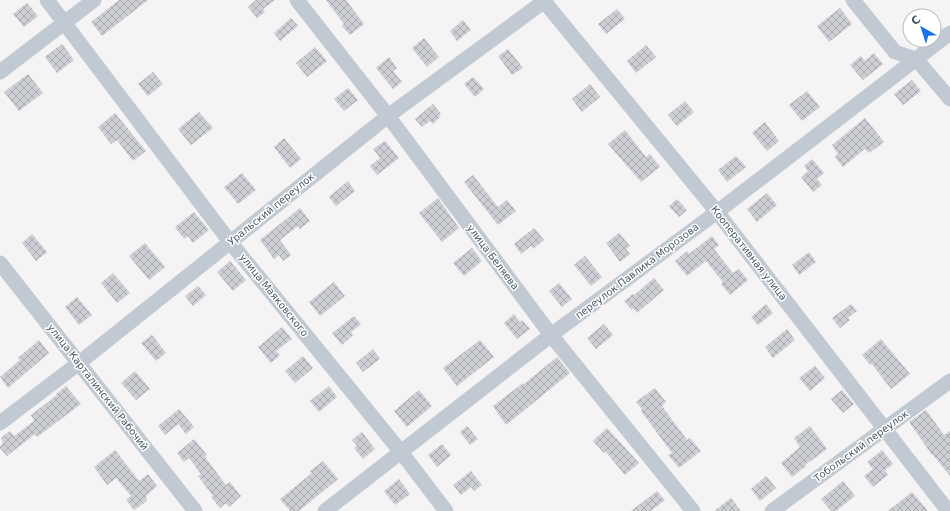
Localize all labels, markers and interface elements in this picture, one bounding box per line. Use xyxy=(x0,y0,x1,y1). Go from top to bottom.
north arrow xyxy=(902,8,942,48)
text: С xyxy=(909,13,923,28)
street label: Уральский переулок xyxy=(225,171,317,247)
street label: Кооперативная улица xyxy=(709,204,789,302)
street label: переулок Павлика Морозова xyxy=(573,221,701,321)
street label: улица Беляева xyxy=(465,222,521,292)
street label: улица Маяковского xyxy=(237,252,311,338)
street label: улица Карталинский Рабочий xyxy=(45,322,151,452)
street label: Тобольский переулок xyxy=(811,408,910,485)

